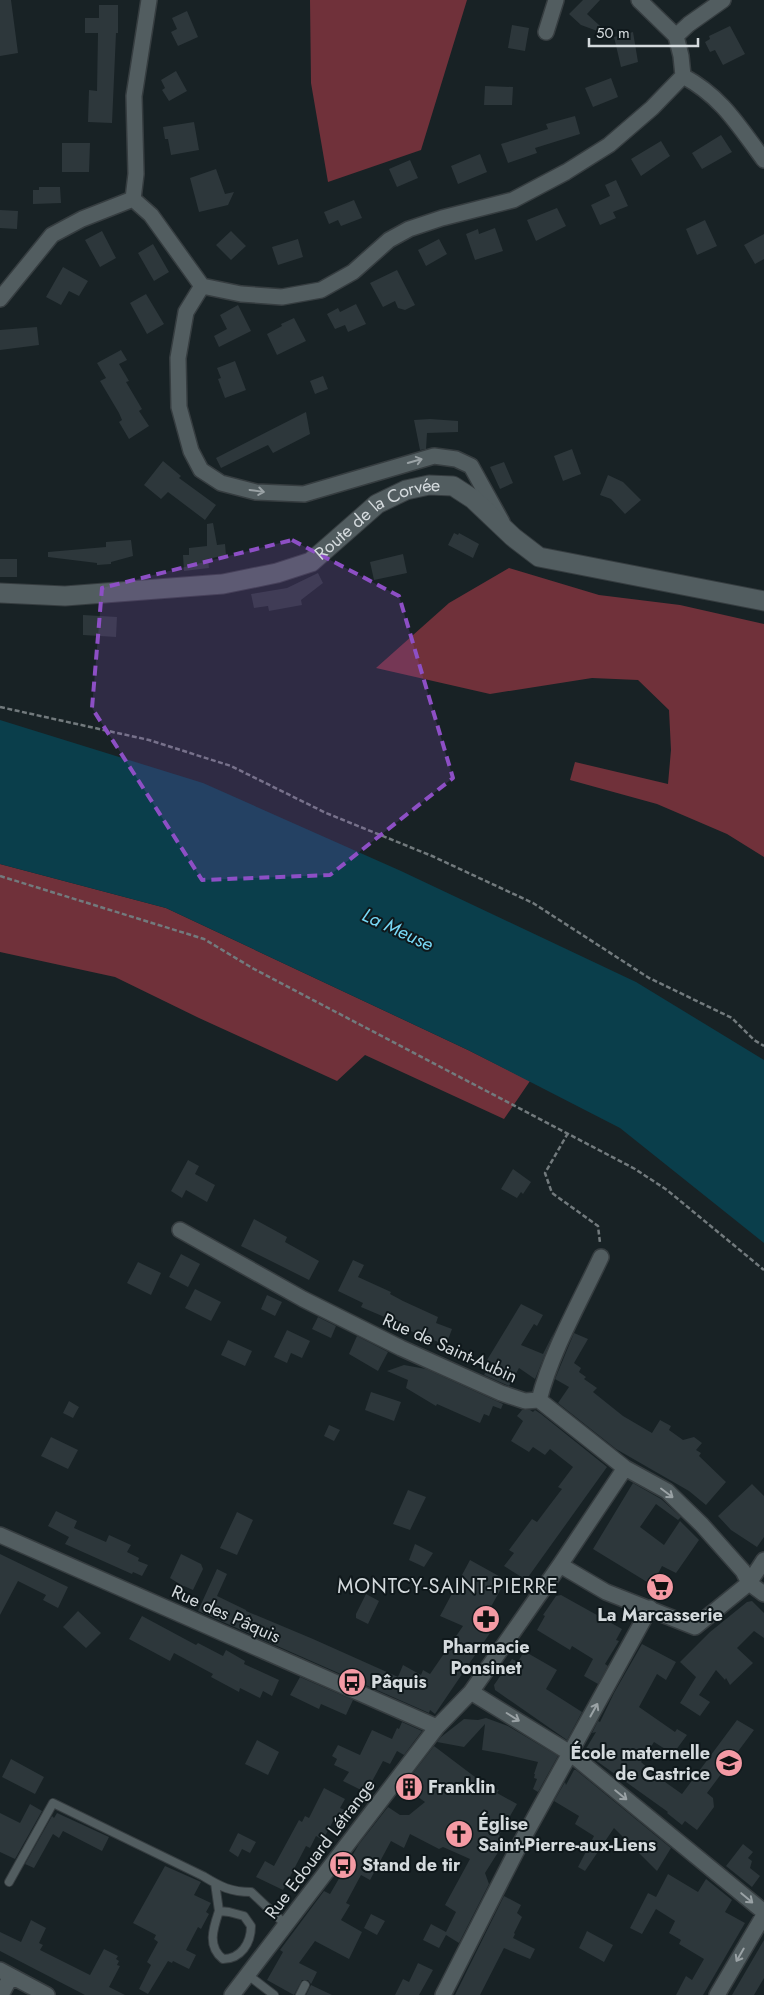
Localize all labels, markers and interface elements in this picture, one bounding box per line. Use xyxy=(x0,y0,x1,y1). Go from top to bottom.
scale bar xyxy=(589,15,698,47)
text: 50 m xyxy=(596,22,630,44)
one-way arrow xyxy=(406,456,422,466)
street label: Route de la Corvée xyxy=(309,472,441,566)
one-way arrow xyxy=(249,487,265,497)
water label: La Meuse xyxy=(358,901,438,958)
street label: Rue de Saint-Aubin xyxy=(378,1307,522,1389)
one-way arrow xyxy=(660,1487,673,1498)
district label: MONTCY-SAINT-PIERRE xyxy=(337,1572,559,1601)
supermarket icon: La Marcasserie xyxy=(645,1572,675,1602)
street label: Rue des Pâquis xyxy=(167,1578,285,1650)
place label: La Marcasserie xyxy=(597,1602,723,1628)
pharmacy icon: Pharmacie Ponsinet xyxy=(471,1604,501,1634)
place label: Pharmacie Ponsinet xyxy=(442,1634,530,1681)
bus stop icon: Pâquis xyxy=(337,1667,367,1697)
place label: Pâquis xyxy=(371,1669,427,1695)
one-way arrow xyxy=(589,1704,599,1718)
one-way arrow xyxy=(505,1713,519,1723)
place label: École maternelle de Castrice xyxy=(570,1740,710,1787)
school or university icon: École maternelle de Castrice xyxy=(714,1748,744,1778)
building icon: Franklin xyxy=(394,1772,424,1802)
street label: Rue Edouard Létrange xyxy=(259,1773,381,1925)
place label: Franklin xyxy=(428,1774,496,1800)
one-way arrow xyxy=(615,1789,628,1800)
place label: Église Saint-Pierre-aux-Liens xyxy=(478,1811,656,1858)
church icon: Église Saint-Pierre-aux-Liens xyxy=(444,1819,474,1849)
bus stop icon: Stand de tir xyxy=(328,1850,358,1880)
place label: Stand de tir xyxy=(362,1852,461,1878)
one-way arrow xyxy=(740,1892,753,1903)
one-way arrow xyxy=(735,1947,745,1961)

